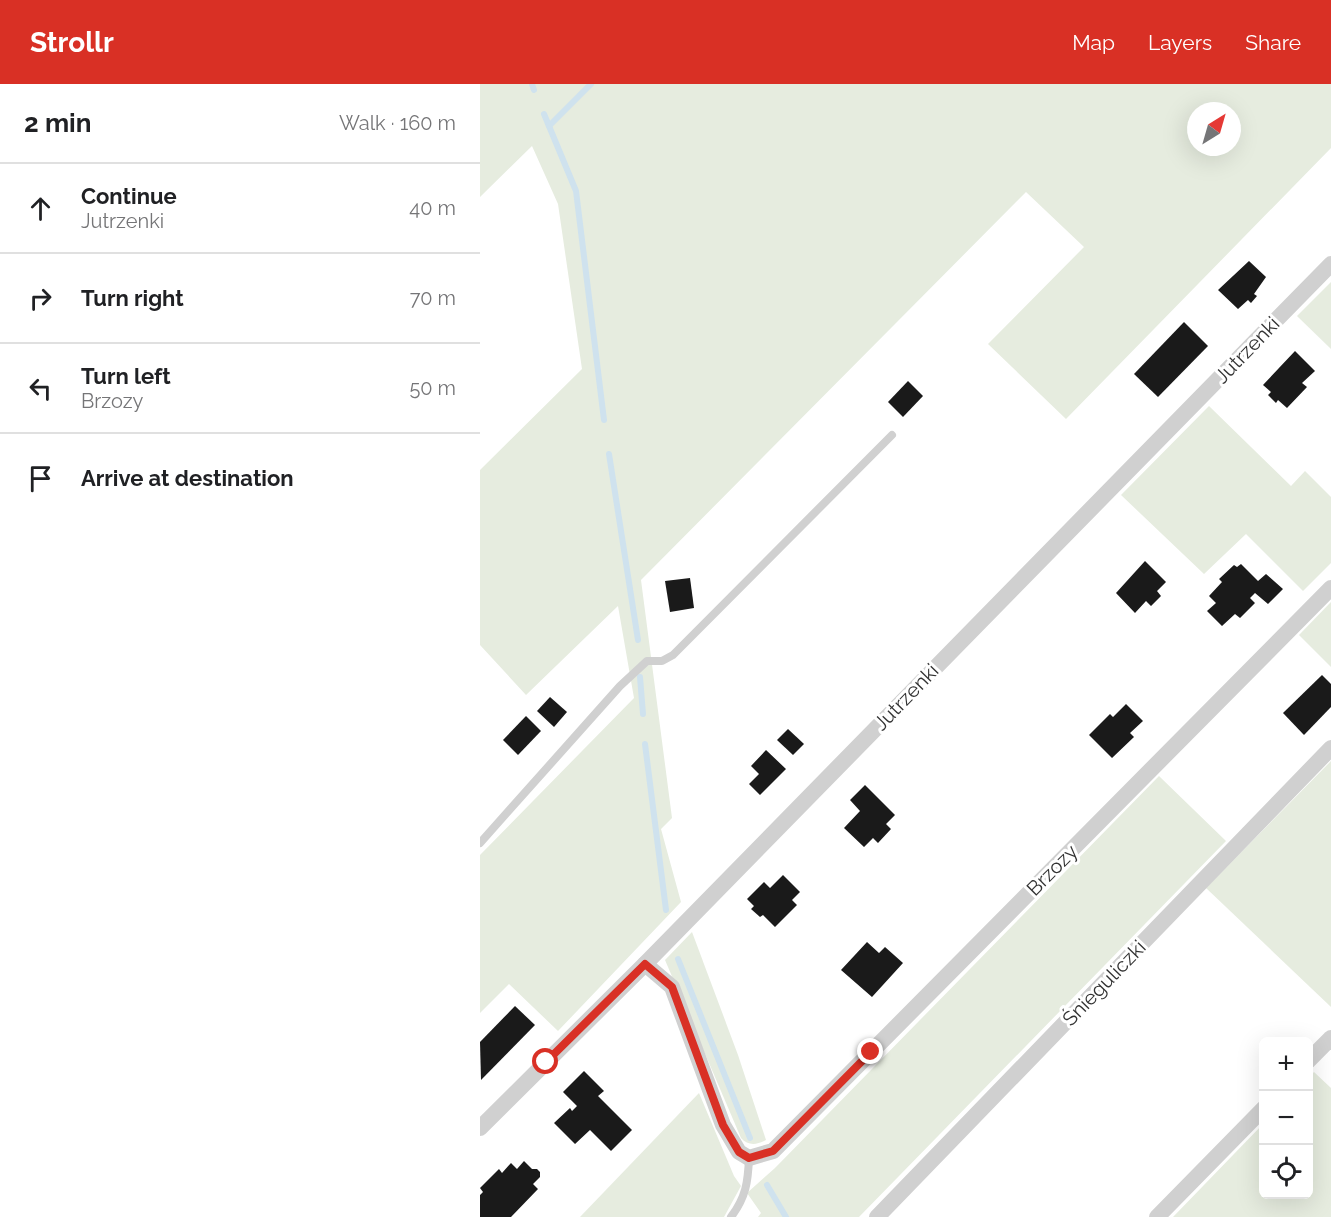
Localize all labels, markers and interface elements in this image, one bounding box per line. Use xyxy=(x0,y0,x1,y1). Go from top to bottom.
text: Strollr xyxy=(30,26,114,59)
text: Map xyxy=(1072,30,1115,55)
text: Layers xyxy=(1148,30,1212,55)
text: Share xyxy=(1245,30,1301,55)
north arrow xyxy=(1187,102,1241,156)
text: 2 min xyxy=(24,108,91,138)
text: Walk · 160 m xyxy=(339,111,456,135)
text: Continue xyxy=(81,183,177,209)
icon: ahead xyxy=(24,192,57,225)
text: 40 m xyxy=(409,196,456,220)
text: Jutrzenki xyxy=(81,209,164,233)
icon: right xyxy=(24,282,57,315)
text: Turn right xyxy=(81,285,184,311)
text: 70 m xyxy=(410,286,456,310)
street label: Jutrzenki xyxy=(1210,312,1284,388)
text: Turn left xyxy=(81,363,171,389)
icon: left xyxy=(24,372,57,405)
text: 50 m xyxy=(409,376,456,400)
text: Brzozy xyxy=(81,389,143,413)
icon: arrive xyxy=(24,462,57,495)
text: Arrive at destination xyxy=(81,465,294,491)
street label: Jutrzenki xyxy=(869,659,943,735)
street label: Brzozy xyxy=(1021,839,1083,901)
street label: Śnieguliczki xyxy=(1057,935,1151,1031)
map controls xyxy=(1259,1037,1313,1199)
button: + xyxy=(1259,1037,1313,1091)
route end xyxy=(857,1038,883,1064)
route start xyxy=(532,1048,558,1074)
button: − xyxy=(1259,1091,1313,1145)
button: locate xyxy=(1259,1145,1313,1199)

